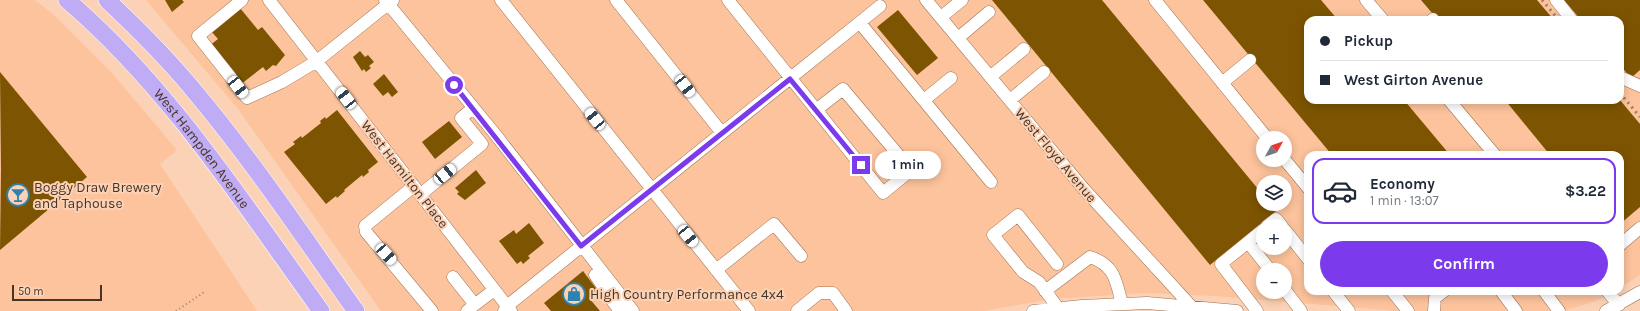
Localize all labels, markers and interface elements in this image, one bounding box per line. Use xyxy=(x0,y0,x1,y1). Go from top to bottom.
text: Pickup xyxy=(1344,32,1393,50)
text: West Girton Avenue xyxy=(1344,71,1483,89)
car xyxy=(673,73,697,99)
car xyxy=(226,74,250,100)
route start xyxy=(445,76,463,94)
street label: West Hampden Avenue xyxy=(150,85,253,212)
car xyxy=(334,85,358,111)
street label: West Floyd Avenue xyxy=(1011,105,1100,206)
car xyxy=(583,106,607,132)
street label: West Hamilton Place xyxy=(357,117,452,232)
north arrow xyxy=(1256,131,1292,167)
map controls xyxy=(1256,131,1292,299)
callout: 1 min xyxy=(875,151,941,179)
route end xyxy=(852,156,870,174)
text: 1 min xyxy=(892,157,924,172)
car xyxy=(432,162,458,186)
icon: car xyxy=(1322,173,1358,209)
button: layers xyxy=(1256,175,1292,211)
text: Economy xyxy=(1370,175,1435,193)
place label: Boggy Draw Brewery and Taphouse xyxy=(34,179,162,212)
bar icon: Boggy Draw Brewery and Taphouse xyxy=(5,182,31,208)
text: $3.22 xyxy=(1565,182,1606,200)
text: 1 min · 13:07 xyxy=(1370,193,1439,208)
button: + xyxy=(1256,219,1292,255)
car xyxy=(676,223,700,249)
car xyxy=(374,241,398,267)
button: Confirm xyxy=(1320,241,1608,287)
button: − xyxy=(1256,263,1292,299)
shop icon: High Country Performance 4x4 xyxy=(561,281,587,307)
scale bar xyxy=(12,283,102,302)
text: 50 m xyxy=(18,285,44,298)
place label: High Country Performance 4x4 xyxy=(590,286,784,303)

